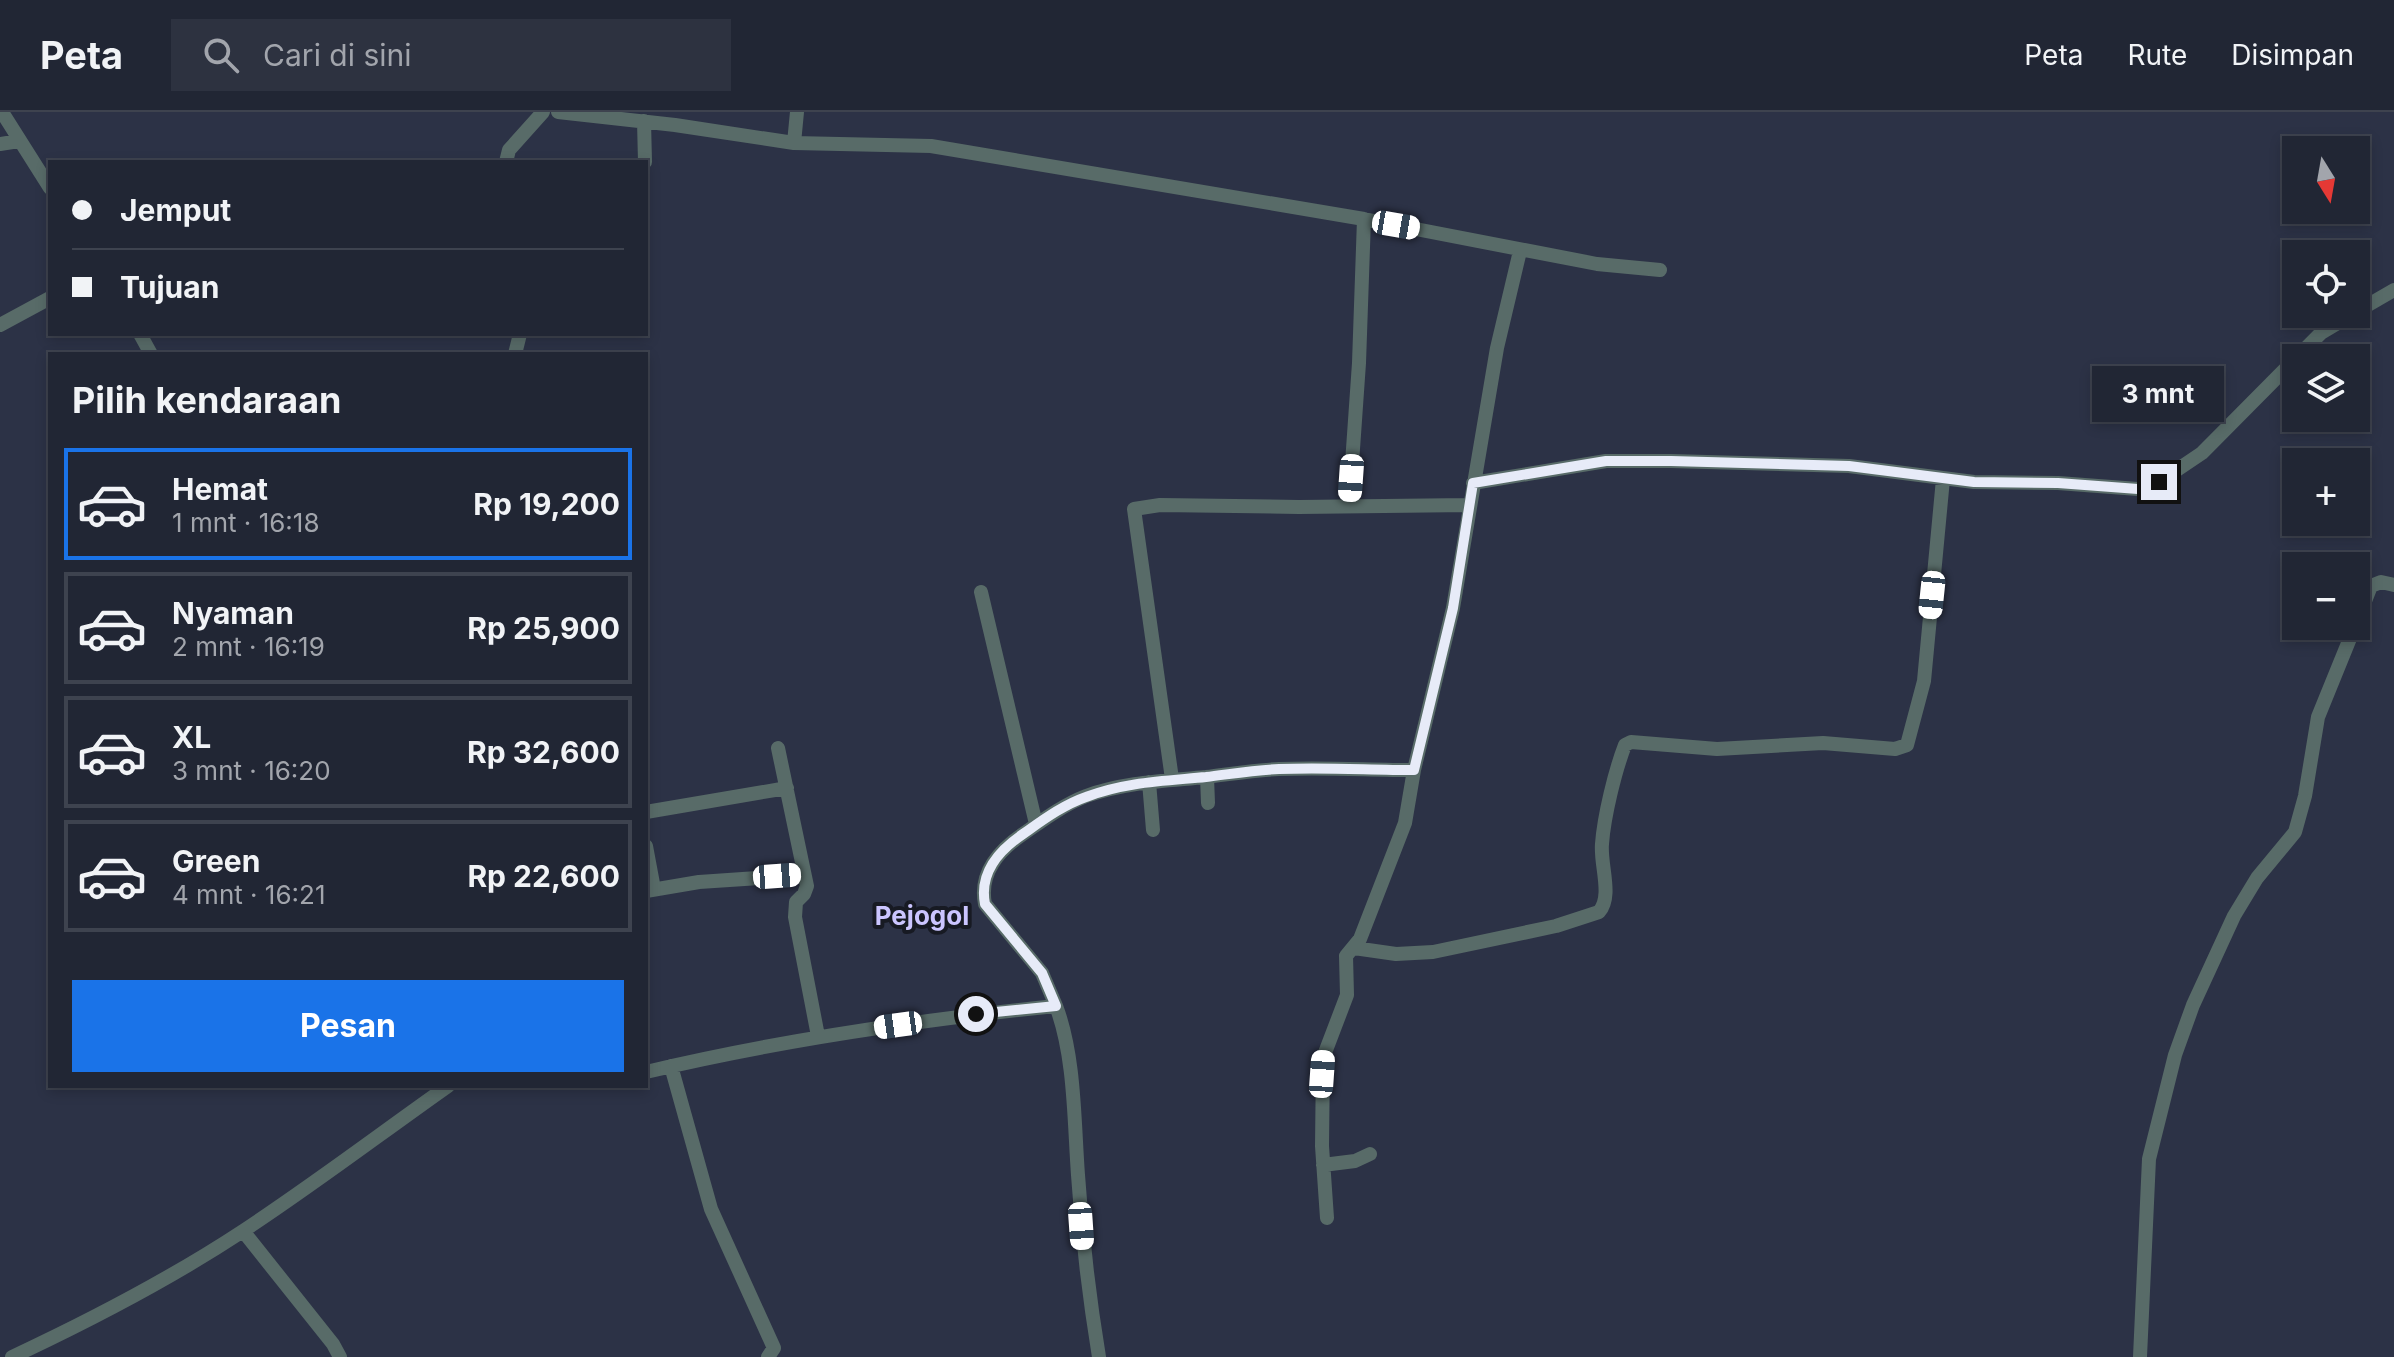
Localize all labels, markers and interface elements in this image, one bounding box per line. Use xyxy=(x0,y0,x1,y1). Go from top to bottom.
search box xyxy=(171,19,731,91)
text: Peta xyxy=(40,32,123,78)
icon: search xyxy=(199,33,243,77)
text: Cari di sini xyxy=(263,37,412,73)
text: Peta xyxy=(2024,38,2083,72)
text: Rute xyxy=(2127,38,2187,72)
text: Disimpan xyxy=(2231,38,2354,72)
north arrow xyxy=(2282,136,2370,224)
map controls xyxy=(2282,136,2370,640)
text: Jemput xyxy=(120,192,231,228)
car xyxy=(1370,209,1422,241)
button: locate xyxy=(2282,240,2370,328)
text: Tujuan xyxy=(120,269,219,305)
button: layers xyxy=(2282,344,2370,432)
callout: 3 mnt xyxy=(2093,366,2225,422)
text: Pilih kendaraan xyxy=(72,378,341,422)
text: 3 mnt xyxy=(2122,378,2194,409)
button: + xyxy=(2282,448,2370,536)
car xyxy=(1337,453,1365,503)
route end xyxy=(2141,464,2177,500)
icon: car xyxy=(76,468,148,540)
text: Hemat xyxy=(172,471,268,507)
text: Rp 19,200 xyxy=(473,486,620,522)
text: 1 mnt · 16:18 xyxy=(172,507,320,538)
button: − xyxy=(2282,552,2370,640)
car xyxy=(1918,570,1946,620)
icon: car xyxy=(76,592,148,664)
text: Nyaman xyxy=(172,595,294,631)
text: Rp 25,900 xyxy=(467,610,620,646)
text: 2 mnt · 16:19 xyxy=(172,631,325,662)
icon: car xyxy=(76,716,148,788)
text: XL xyxy=(172,719,211,755)
text: Rp 32,600 xyxy=(467,734,620,770)
text: 3 mnt · 16:20 xyxy=(172,755,331,786)
icon: car xyxy=(76,840,148,912)
text: Green xyxy=(172,843,260,879)
text: Rp 22,600 xyxy=(467,858,620,894)
car xyxy=(752,862,802,890)
text: 4 mnt · 16:21 xyxy=(172,879,326,910)
district label: Pejogol xyxy=(875,900,969,931)
button: Pesan xyxy=(72,980,624,1072)
route start xyxy=(958,996,994,1032)
car xyxy=(873,1010,923,1040)
car xyxy=(1308,1049,1336,1099)
car xyxy=(1067,1201,1095,1251)

